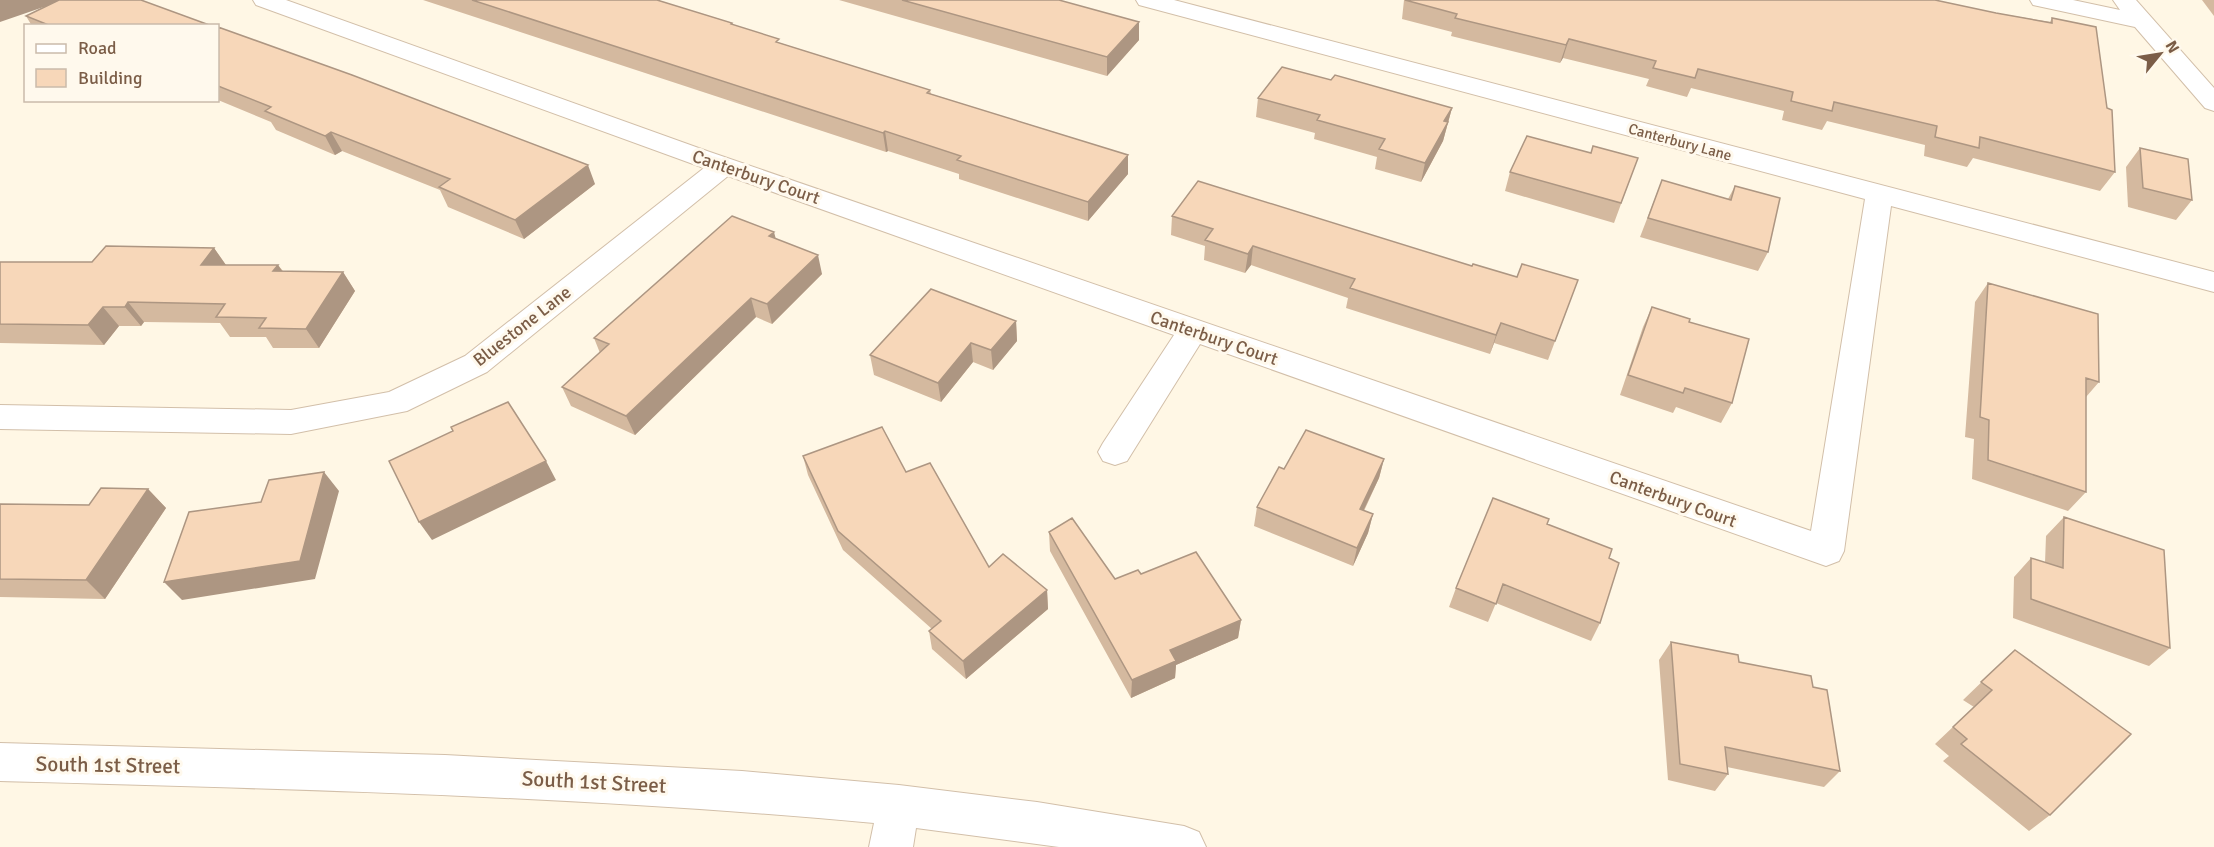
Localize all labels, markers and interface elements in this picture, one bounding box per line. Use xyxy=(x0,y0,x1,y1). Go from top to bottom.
legend xyxy=(24,24,219,102)
north arrow xyxy=(2130,24,2190,84)
text: Road xyxy=(78,37,117,59)
text: N xyxy=(2161,37,2184,57)
text: Building xyxy=(78,67,142,89)
street label: Canterbury Lane xyxy=(1626,120,1734,164)
street label: Canterbury Court xyxy=(689,145,823,209)
street label: Bluestone Lane xyxy=(469,281,575,371)
street label: Canterbury Court xyxy=(1147,306,1281,370)
street label: Canterbury Court xyxy=(1607,466,1739,532)
street label: South 1st Street xyxy=(35,751,181,779)
street label: South 1st Street xyxy=(521,765,667,799)

